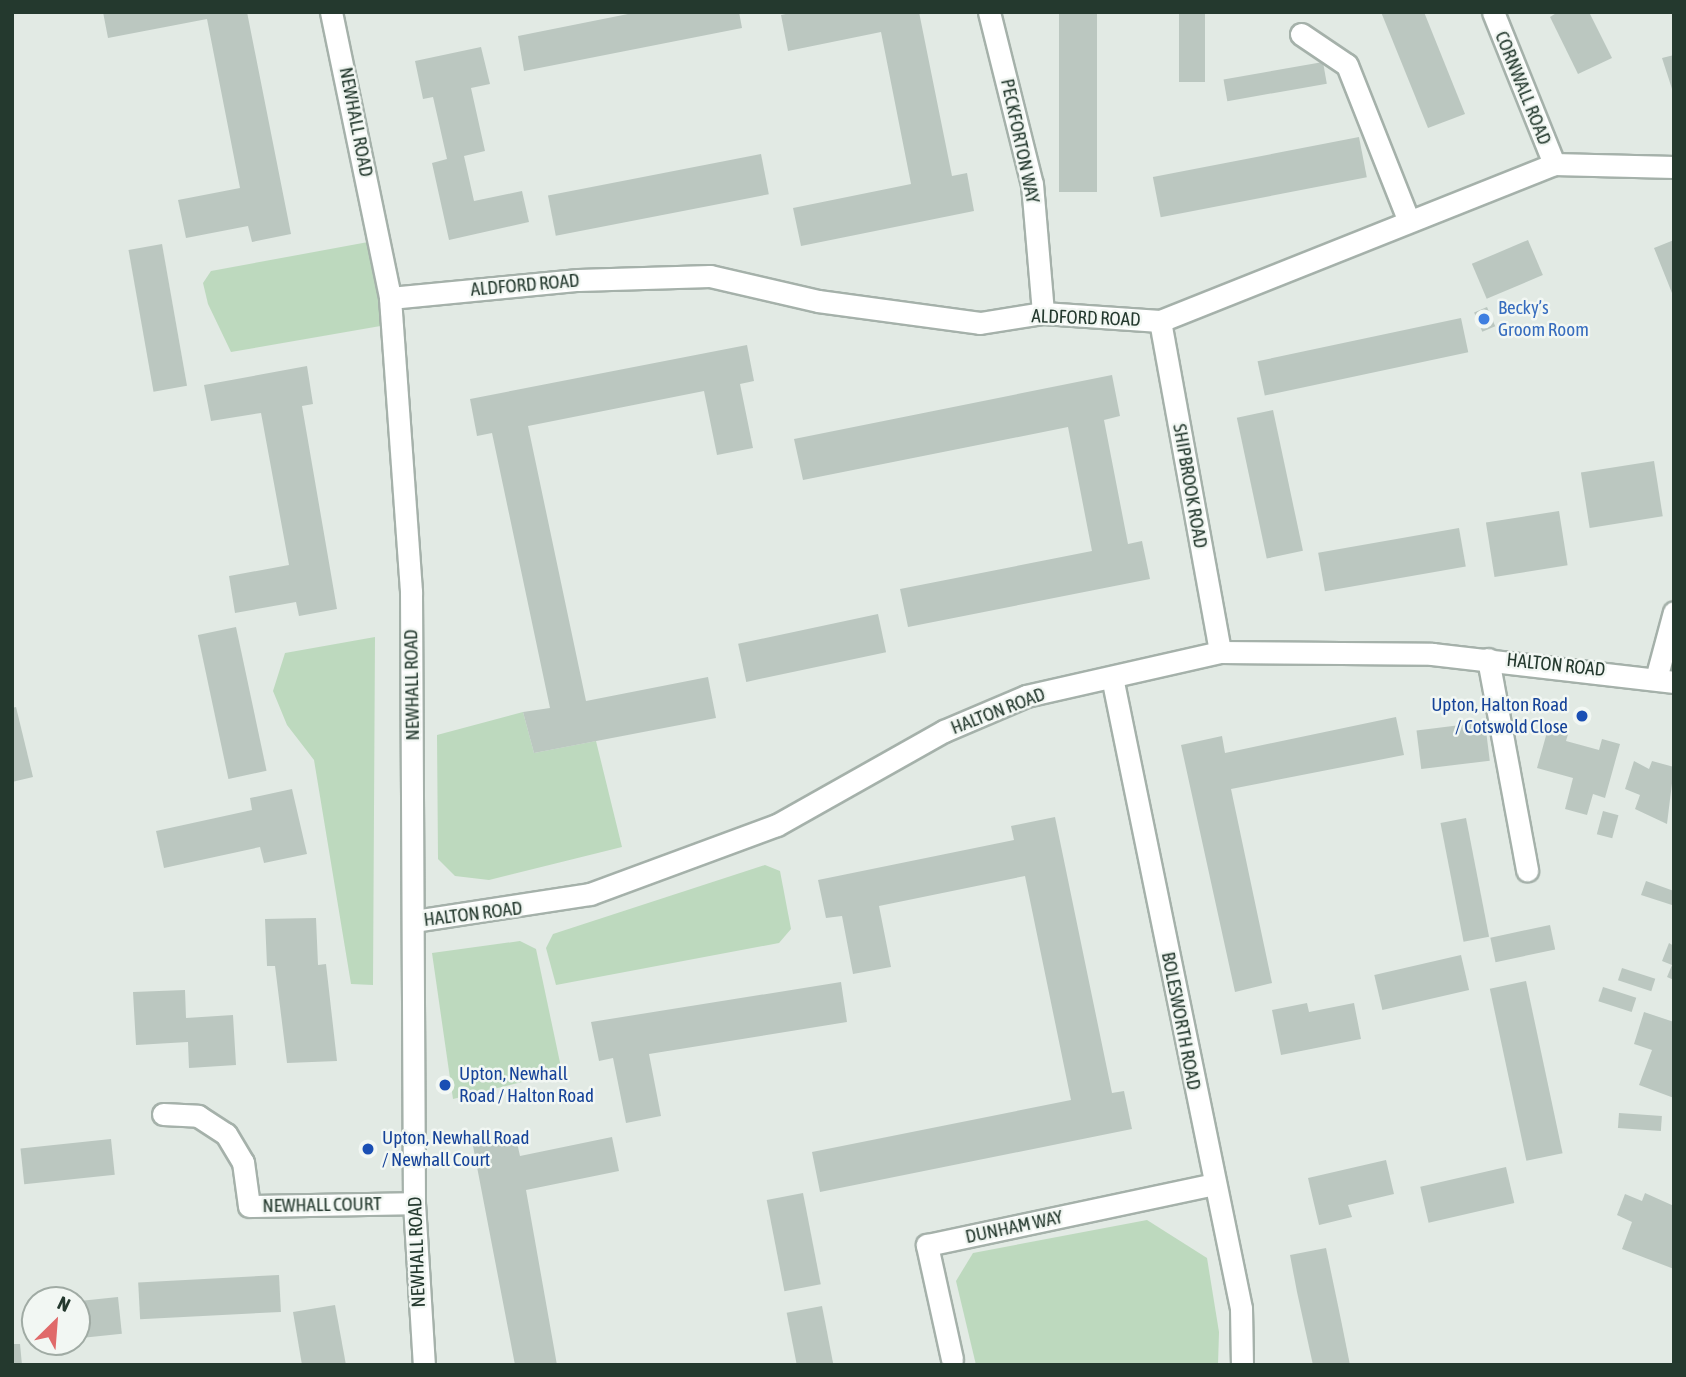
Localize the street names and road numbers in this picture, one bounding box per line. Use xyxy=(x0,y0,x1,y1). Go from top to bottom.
street label: CORNWALL ROAD xyxy=(1490,28,1556,148)
street label: NEWHALL ROAD xyxy=(334,65,378,179)
street label: PECKFORTON WAY xyxy=(996,77,1044,205)
street label: ALDFORD ROAD xyxy=(470,269,580,301)
street label: ALDFORD ROAD xyxy=(1031,305,1141,331)
street label: SHIPBROOK ROAD xyxy=(1168,422,1212,550)
street label: NEWHALL ROAD xyxy=(400,629,424,741)
street label: HALTON ROAD xyxy=(1505,648,1607,682)
street label: HALTON ROAD xyxy=(948,683,1048,739)
street label: HALTON ROAD xyxy=(422,897,524,931)
street label: BOLESWORTH ROAD xyxy=(1156,950,1206,1092)
street label: NEWHALL COURT xyxy=(262,1193,382,1217)
street label: NEWHALL ROAD xyxy=(404,1196,430,1308)
street label: DUNHAM WAY xyxy=(963,1206,1065,1248)

